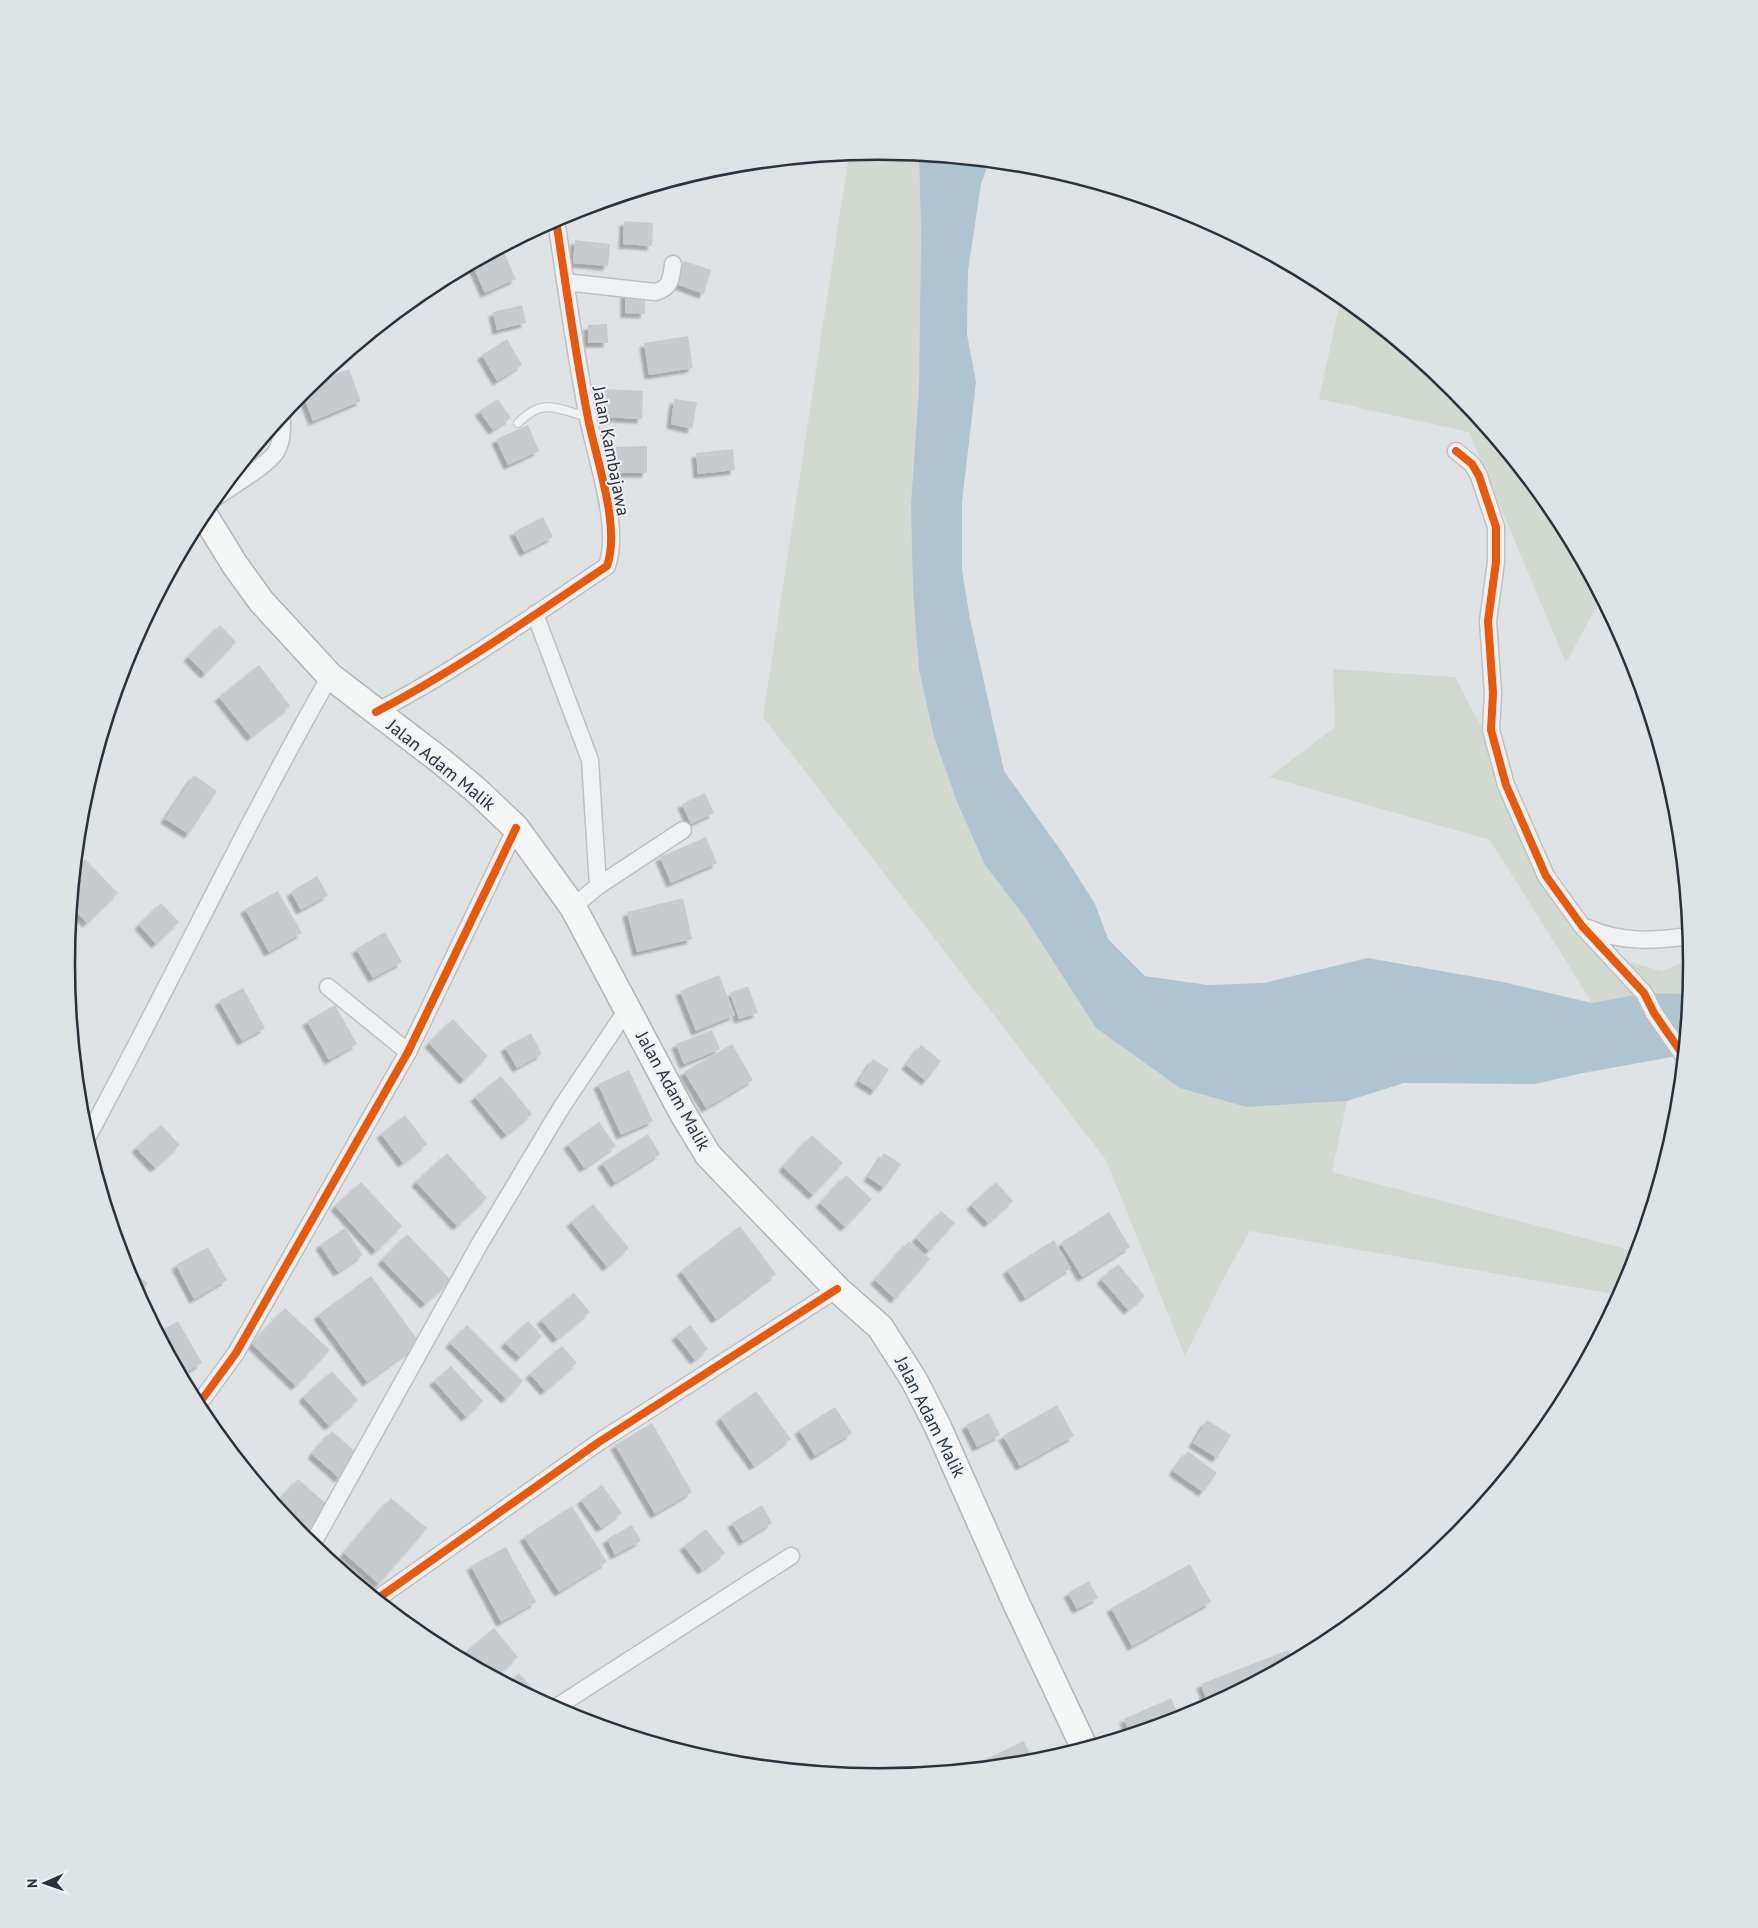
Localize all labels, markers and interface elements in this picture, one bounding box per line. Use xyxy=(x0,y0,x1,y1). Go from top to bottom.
street label: Jalan Kambajawa xyxy=(587,383,635,518)
street label: Jalan Adam Malik xyxy=(382,713,500,816)
street label: Jalan Adam Malik xyxy=(631,1026,716,1155)
street label: Jalan Adam Malik xyxy=(890,1351,971,1482)
north arrow xyxy=(20,1858,70,1908)
text: N xyxy=(23,1879,41,1888)

